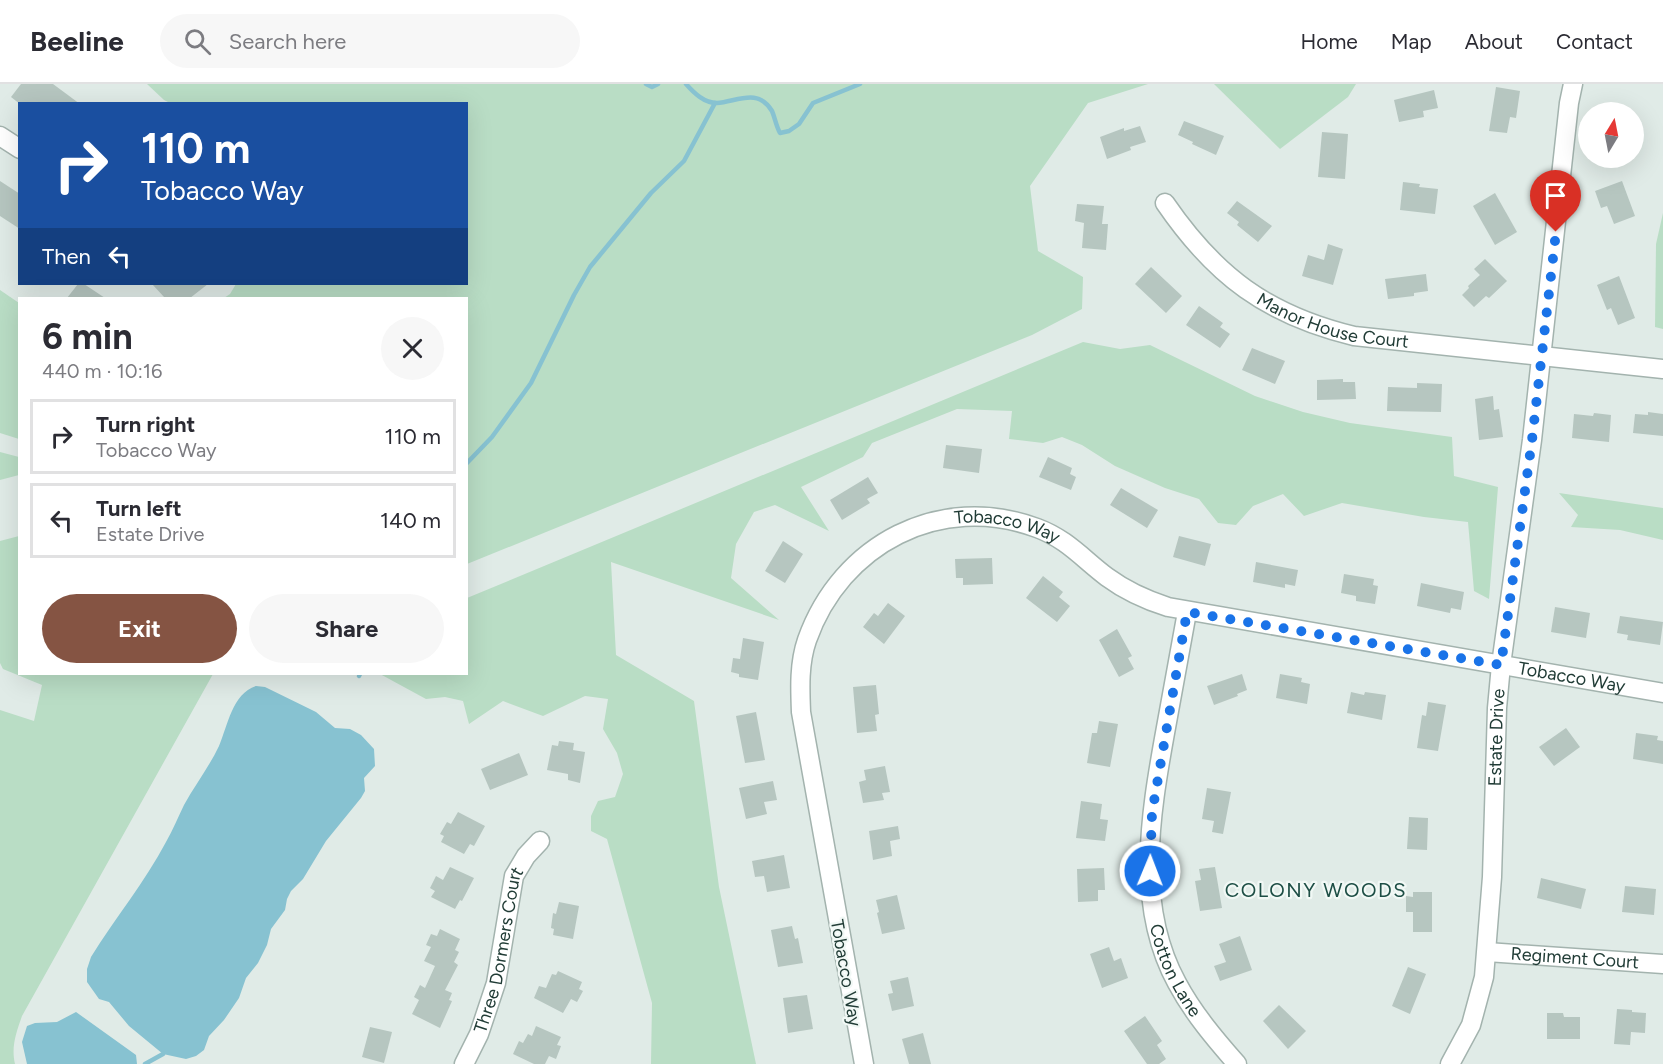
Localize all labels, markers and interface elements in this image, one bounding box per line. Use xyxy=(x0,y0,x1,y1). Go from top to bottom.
search box xyxy=(160,14,580,68)
text: Beeline xyxy=(30,24,124,58)
icon: search xyxy=(181,25,214,58)
text: Search here xyxy=(229,28,346,55)
text: Home xyxy=(1301,29,1358,54)
text: Map xyxy=(1391,29,1432,54)
text: About xyxy=(1465,29,1523,54)
text: Contact xyxy=(1556,29,1633,54)
north arrow xyxy=(1578,102,1644,168)
map controls xyxy=(1578,102,1644,168)
text: 110 m xyxy=(141,123,250,174)
icon: right xyxy=(42,126,120,204)
pin xyxy=(1530,170,1581,232)
text: Tobacco Way xyxy=(141,174,304,207)
icon: arrive xyxy=(1539,179,1572,212)
icon: left xyxy=(103,240,136,273)
text: Then xyxy=(42,243,91,270)
street label: Manor House Court xyxy=(1253,288,1410,353)
text: 6 min xyxy=(42,315,133,358)
button: close xyxy=(381,317,444,380)
text: 440 m · 10:16 xyxy=(42,359,162,383)
text: Turn right xyxy=(96,411,195,438)
icon: right xyxy=(45,420,78,453)
text: 110 m xyxy=(385,423,441,450)
text: Tobacco Way xyxy=(96,438,216,462)
text: Turn left xyxy=(96,495,182,522)
icon: left xyxy=(45,504,78,537)
street label: Tobacco Way xyxy=(953,505,1065,548)
text: 140 m xyxy=(380,507,441,534)
text: Estate Drive xyxy=(96,522,205,546)
button: Exit xyxy=(42,594,237,663)
button: Share xyxy=(249,594,444,663)
street label: Tobacco Way xyxy=(1516,657,1628,697)
street label: Estate Drive xyxy=(1484,687,1510,787)
position arrow xyxy=(1118,839,1182,903)
street label: Three Dormers Court xyxy=(469,862,528,1036)
district label: COLONY WOODS xyxy=(1225,878,1407,902)
street label: Tobacco Way xyxy=(826,918,866,1029)
street label: Cotton Lane xyxy=(1145,922,1206,1021)
street label: Regiment Court xyxy=(1510,943,1640,973)

